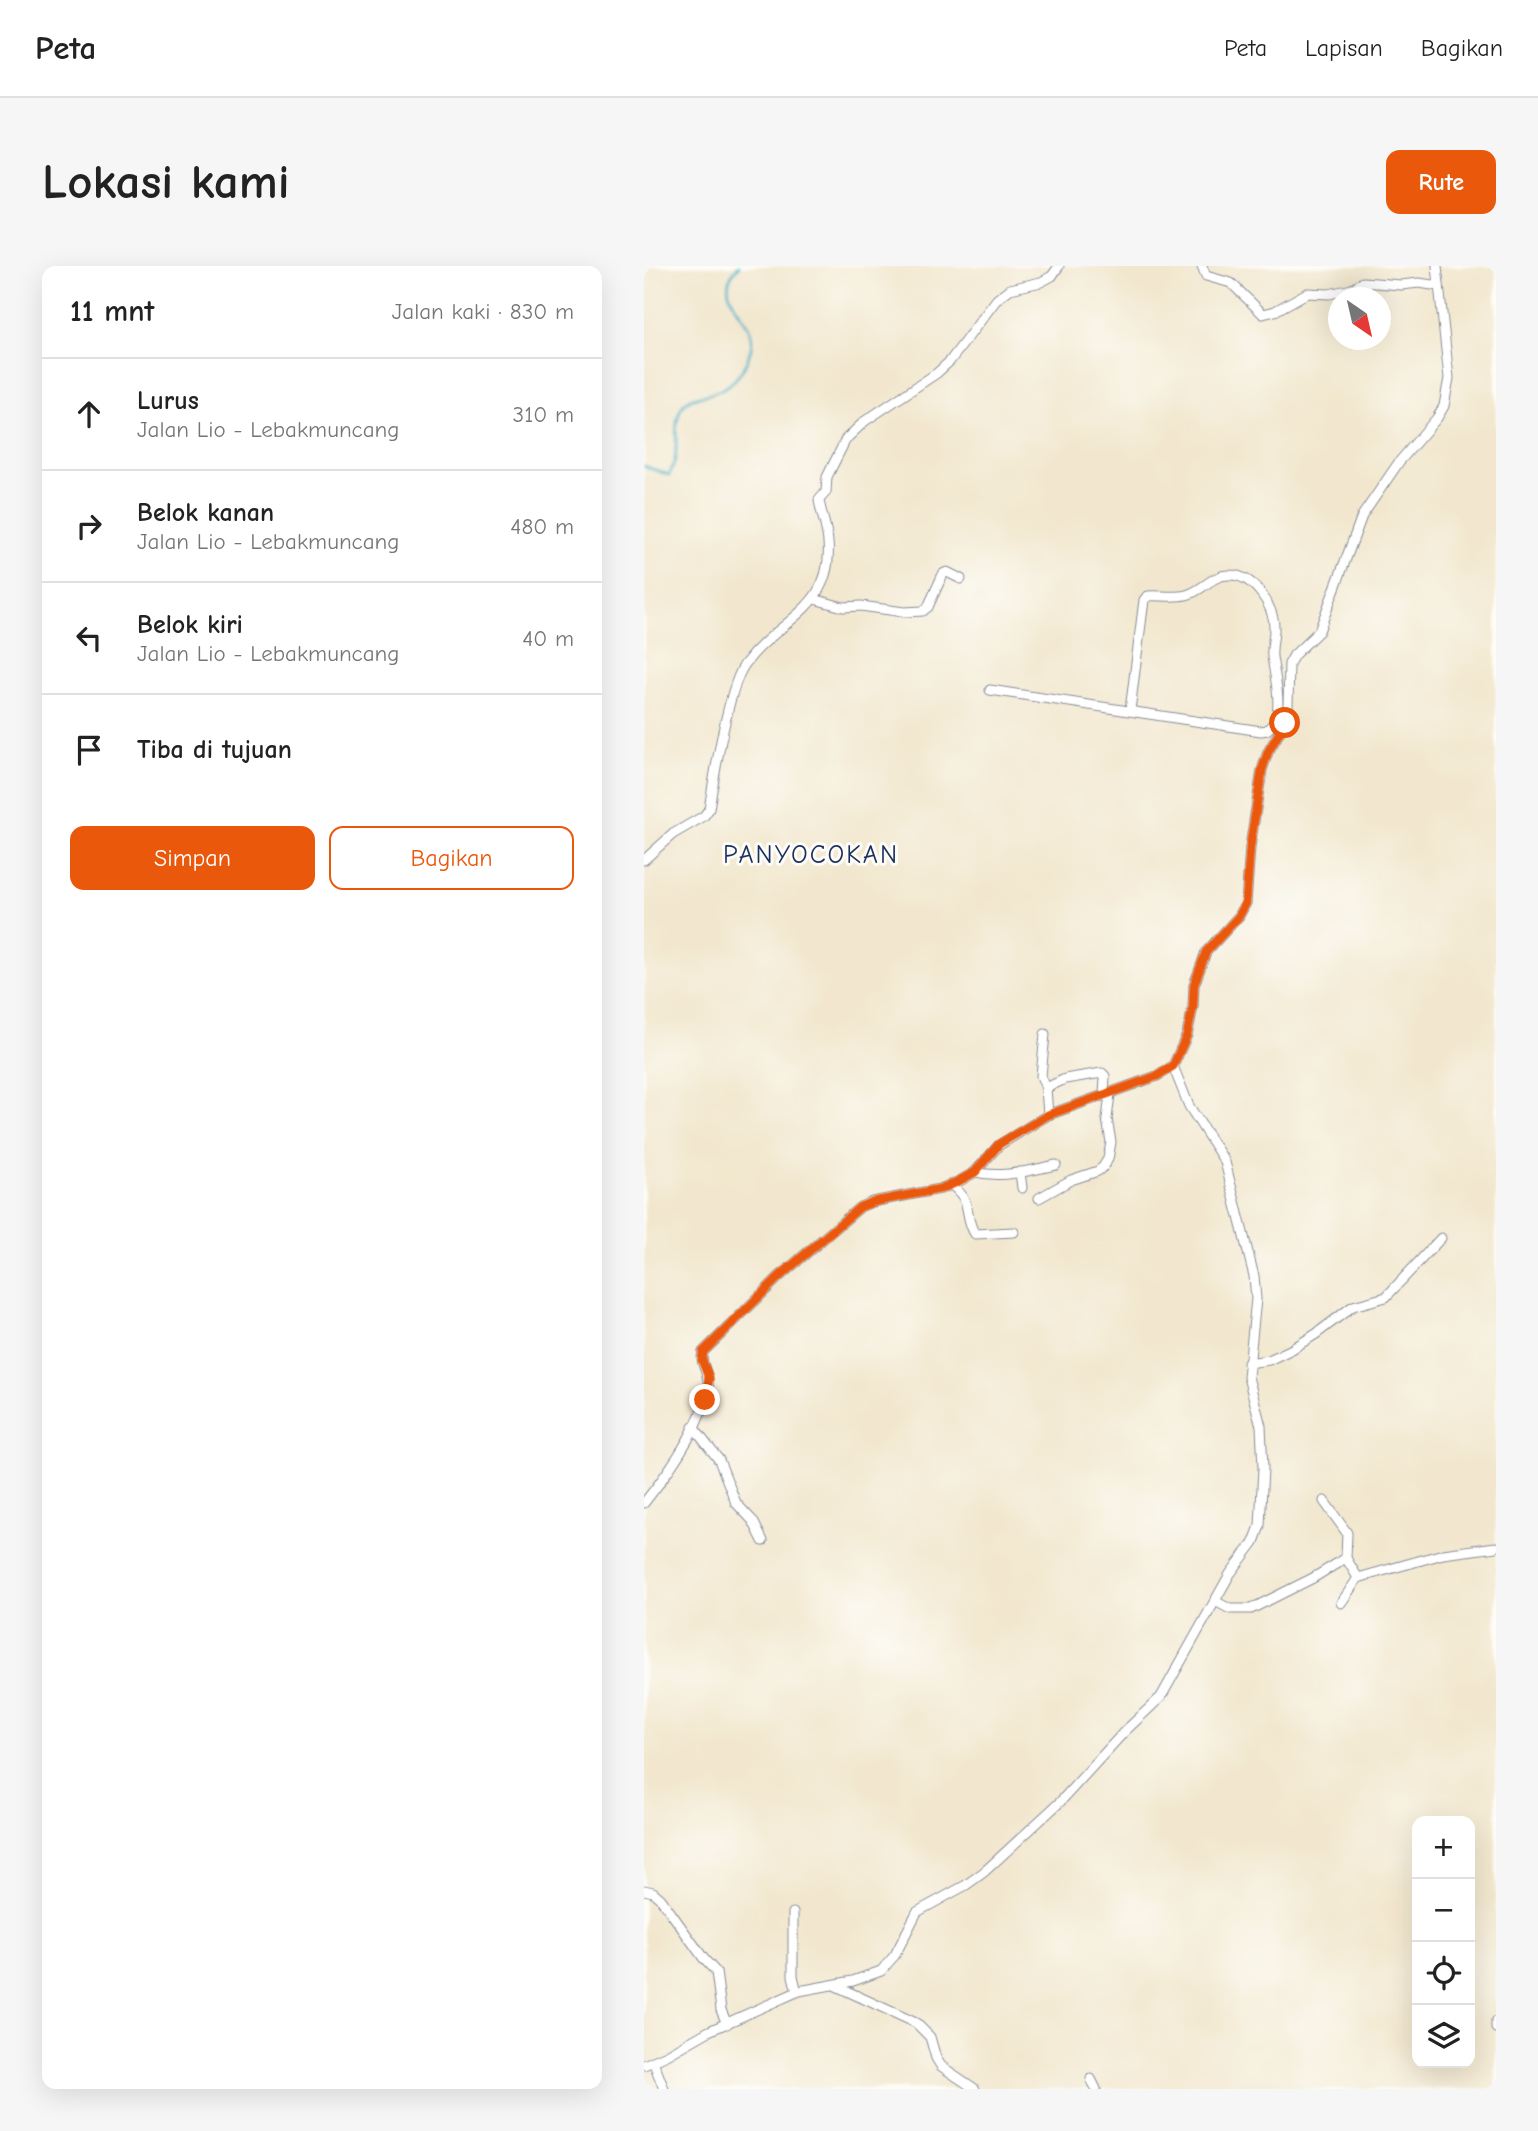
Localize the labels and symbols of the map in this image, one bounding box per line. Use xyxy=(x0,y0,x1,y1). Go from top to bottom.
north arrow xyxy=(1328,287,1391,350)
route start xyxy=(1269,707,1300,738)
district label: PANYOCOKAN xyxy=(723,840,899,870)
route end xyxy=(689,1384,720,1415)

